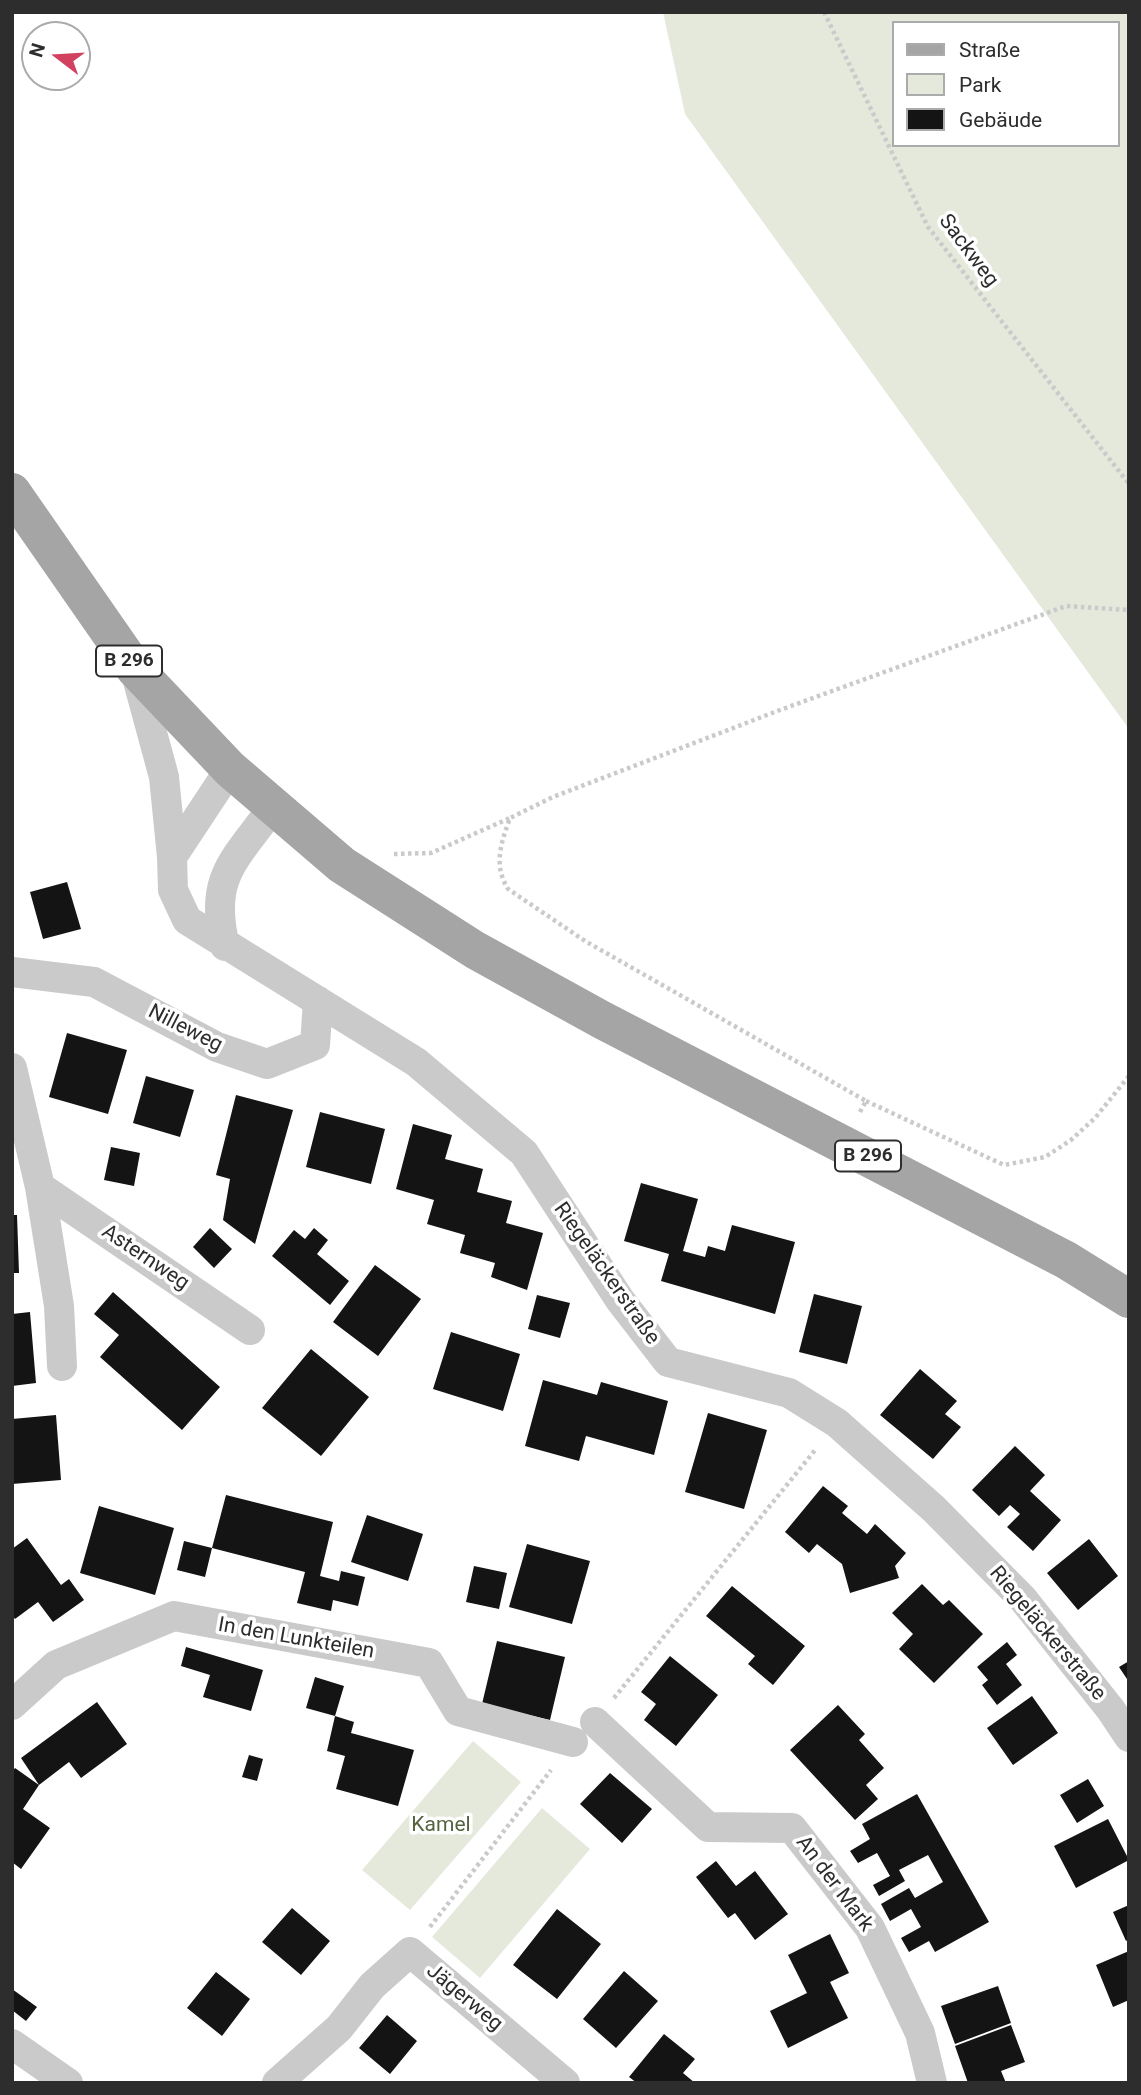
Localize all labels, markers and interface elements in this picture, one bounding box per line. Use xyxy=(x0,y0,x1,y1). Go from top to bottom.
north arrow xyxy=(21,21,91,91)
legend xyxy=(892,21,1120,147)
text: Straße xyxy=(959,38,1020,62)
text: N xyxy=(24,41,50,60)
text: Park xyxy=(959,73,1001,97)
text: Gebäude xyxy=(959,108,1042,132)
street label: Sackweg xyxy=(933,210,1003,292)
road number: B 296 xyxy=(96,646,162,676)
street label: Nilleweg xyxy=(144,1000,226,1058)
road number: B 296 xyxy=(835,1140,901,1172)
street label: Riegeläckerstraße xyxy=(548,1198,664,1350)
street label: Asternweg xyxy=(97,1220,193,1296)
street label: Riegeläckerstraße xyxy=(983,1562,1111,1706)
street label: In den Lunkteilen xyxy=(216,1613,376,1665)
park label: Kamel xyxy=(411,1813,471,1839)
street label: An der Mark xyxy=(790,1831,878,1937)
street label: Jägerweg xyxy=(421,1959,507,2037)

